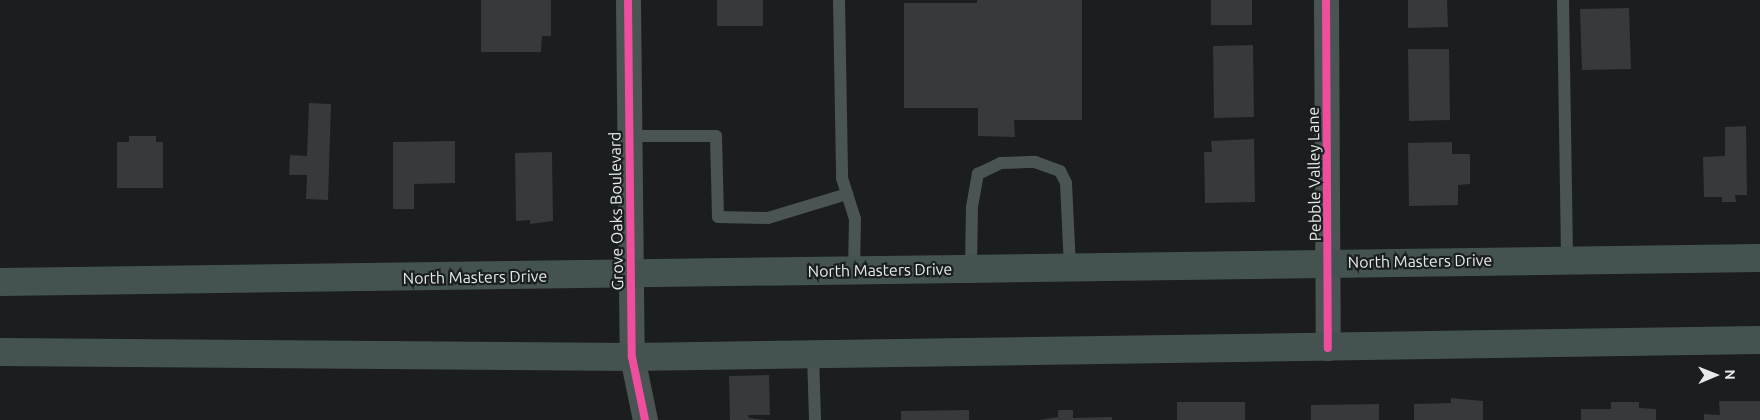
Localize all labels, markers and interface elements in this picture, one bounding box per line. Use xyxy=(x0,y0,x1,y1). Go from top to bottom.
street label: Pebble Valley Lane xyxy=(1303,107,1325,241)
street label: Grove Oaks Boulevard xyxy=(605,132,627,290)
street label: North Masters Drive xyxy=(1348,250,1492,272)
street label: North Masters Drive xyxy=(808,259,952,281)
street label: North Masters Drive xyxy=(403,266,547,288)
north arrow xyxy=(1690,350,1740,400)
text: N xyxy=(1722,369,1738,380)

